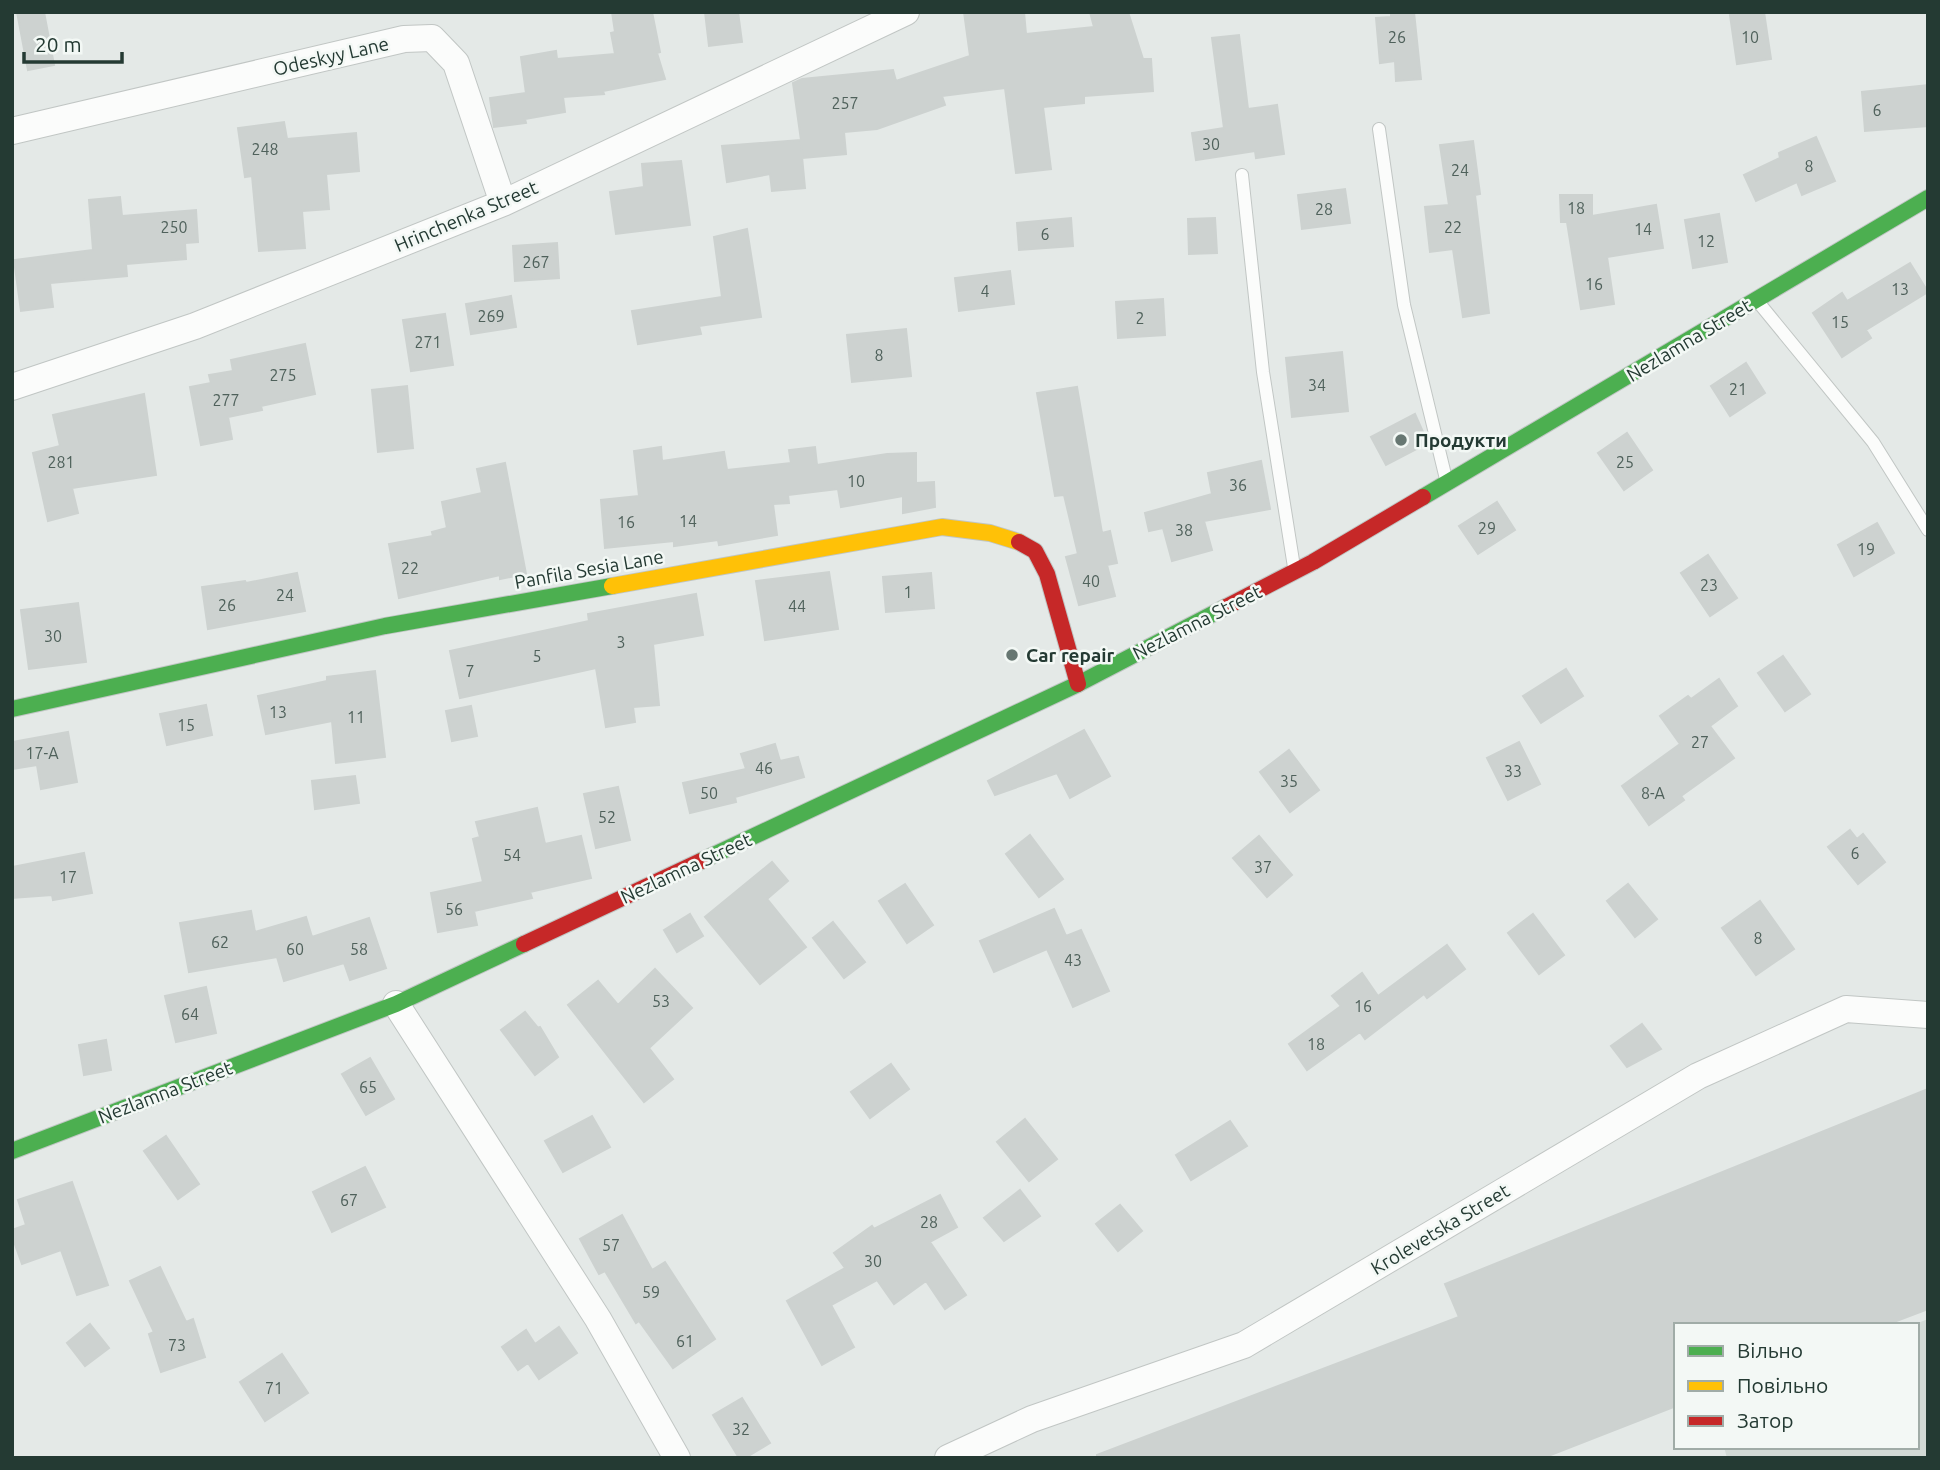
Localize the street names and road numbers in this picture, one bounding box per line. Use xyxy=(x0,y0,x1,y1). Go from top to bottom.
street label: Odeskyy Lane xyxy=(271,32,391,80)
street label: Hrinchenka Street xyxy=(391,176,542,256)
street label: Nezlamna Street xyxy=(1622,294,1756,386)
street label: Panfila Sesia Lane xyxy=(513,545,665,593)
street label: Nezlamna Street xyxy=(1129,580,1266,664)
street label: Nezlamna Street xyxy=(617,828,755,908)
street label: Nezlamna Street xyxy=(95,1056,236,1128)
street label: Krolevetska Street xyxy=(1367,1179,1514,1279)

